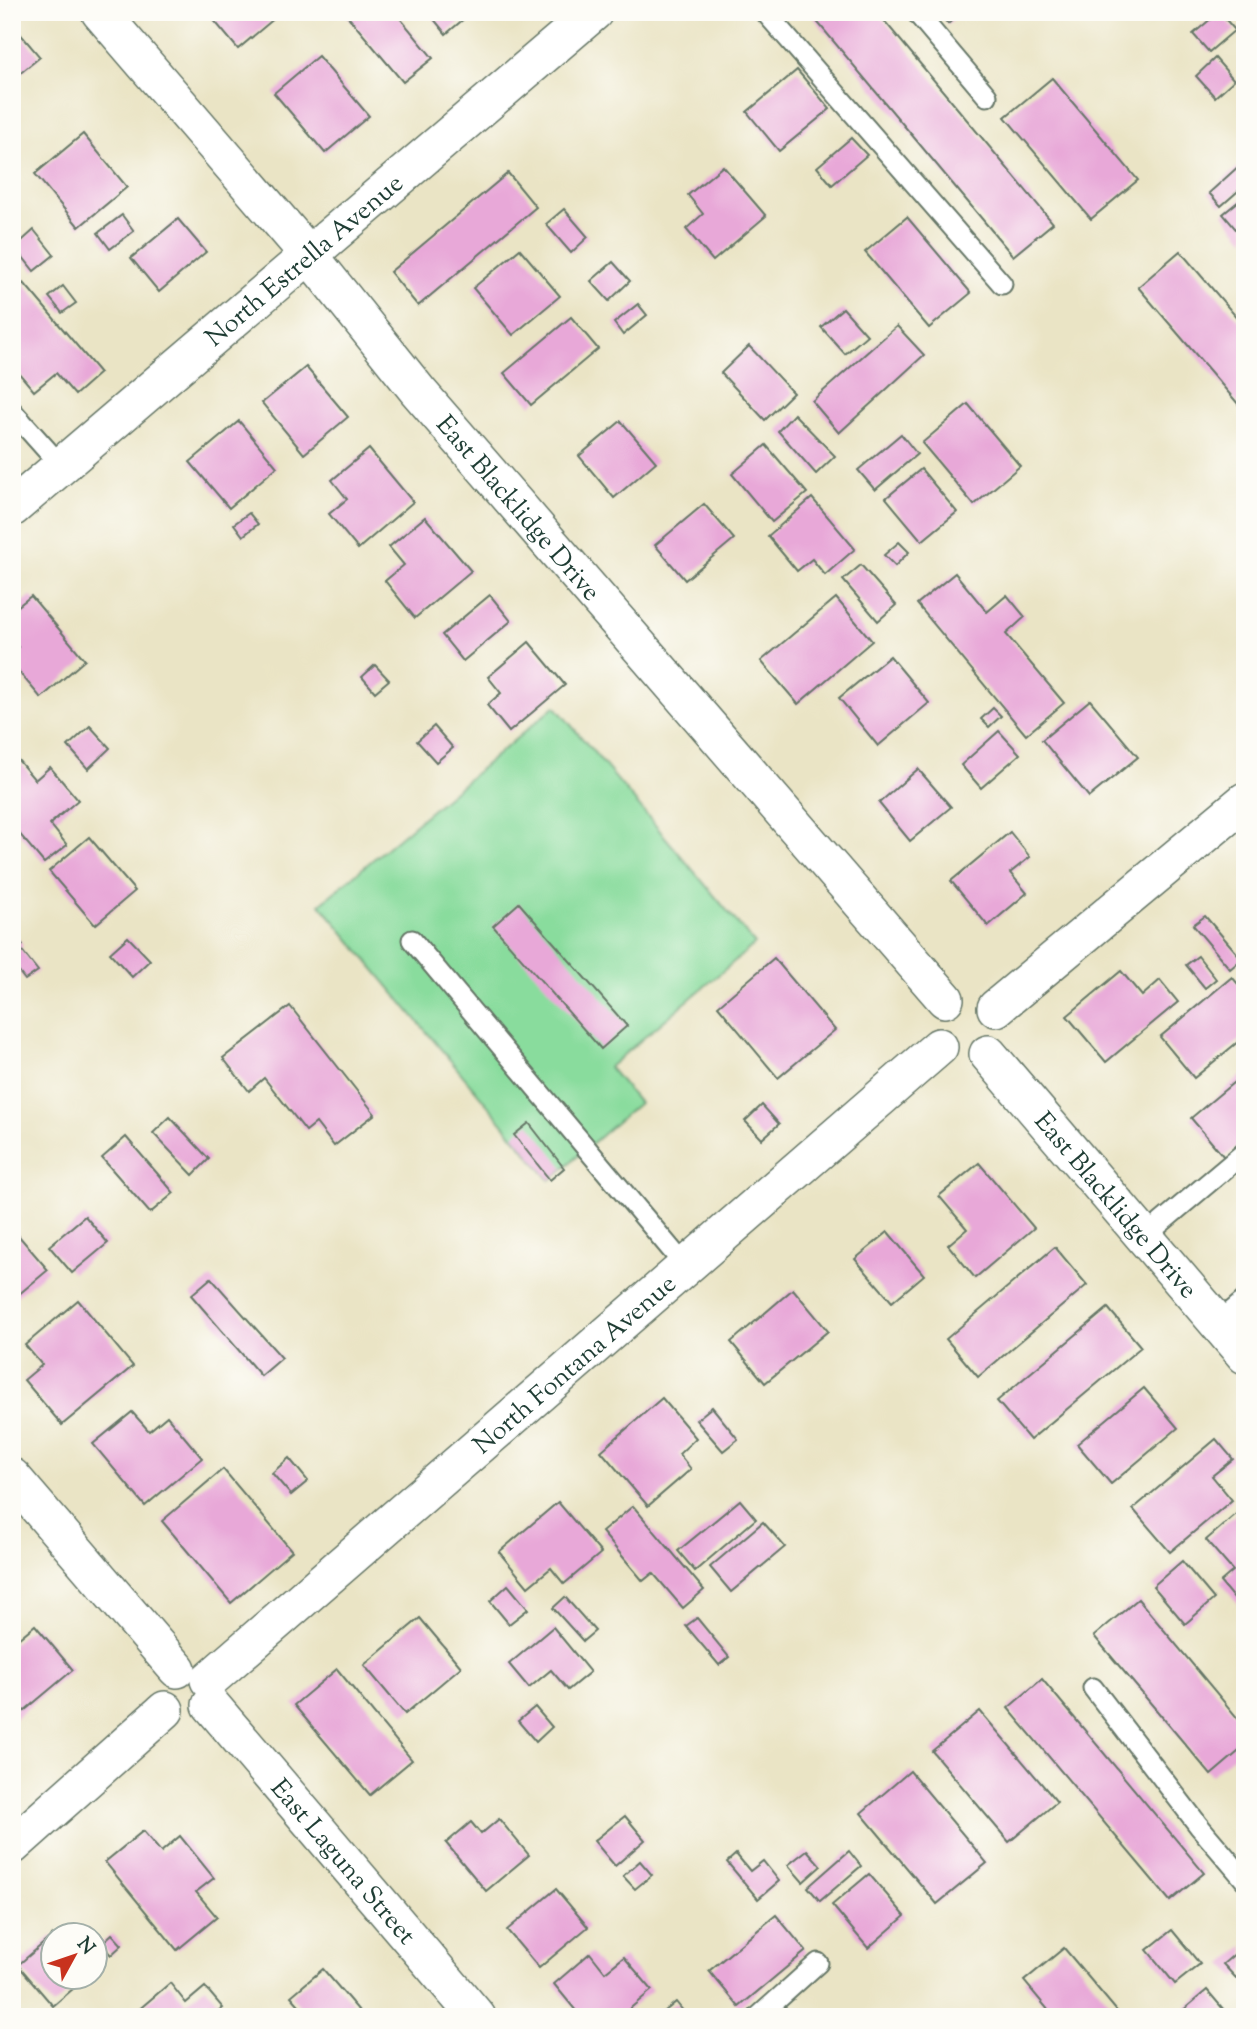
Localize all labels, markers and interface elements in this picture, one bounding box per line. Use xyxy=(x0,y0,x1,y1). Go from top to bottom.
street label: North Estrella Avenue xyxy=(198,166,412,357)
street label: East Blacklidge Drive xyxy=(426,408,608,610)
street label: East Blacklidge Drive xyxy=(1024,1105,1205,1308)
street label: North Fontana Avenue xyxy=(466,1267,685,1464)
street label: East Laguna Street xyxy=(261,1772,424,1954)
north arrow xyxy=(38,1920,108,1990)
text: N xyxy=(70,1932,100,1961)

